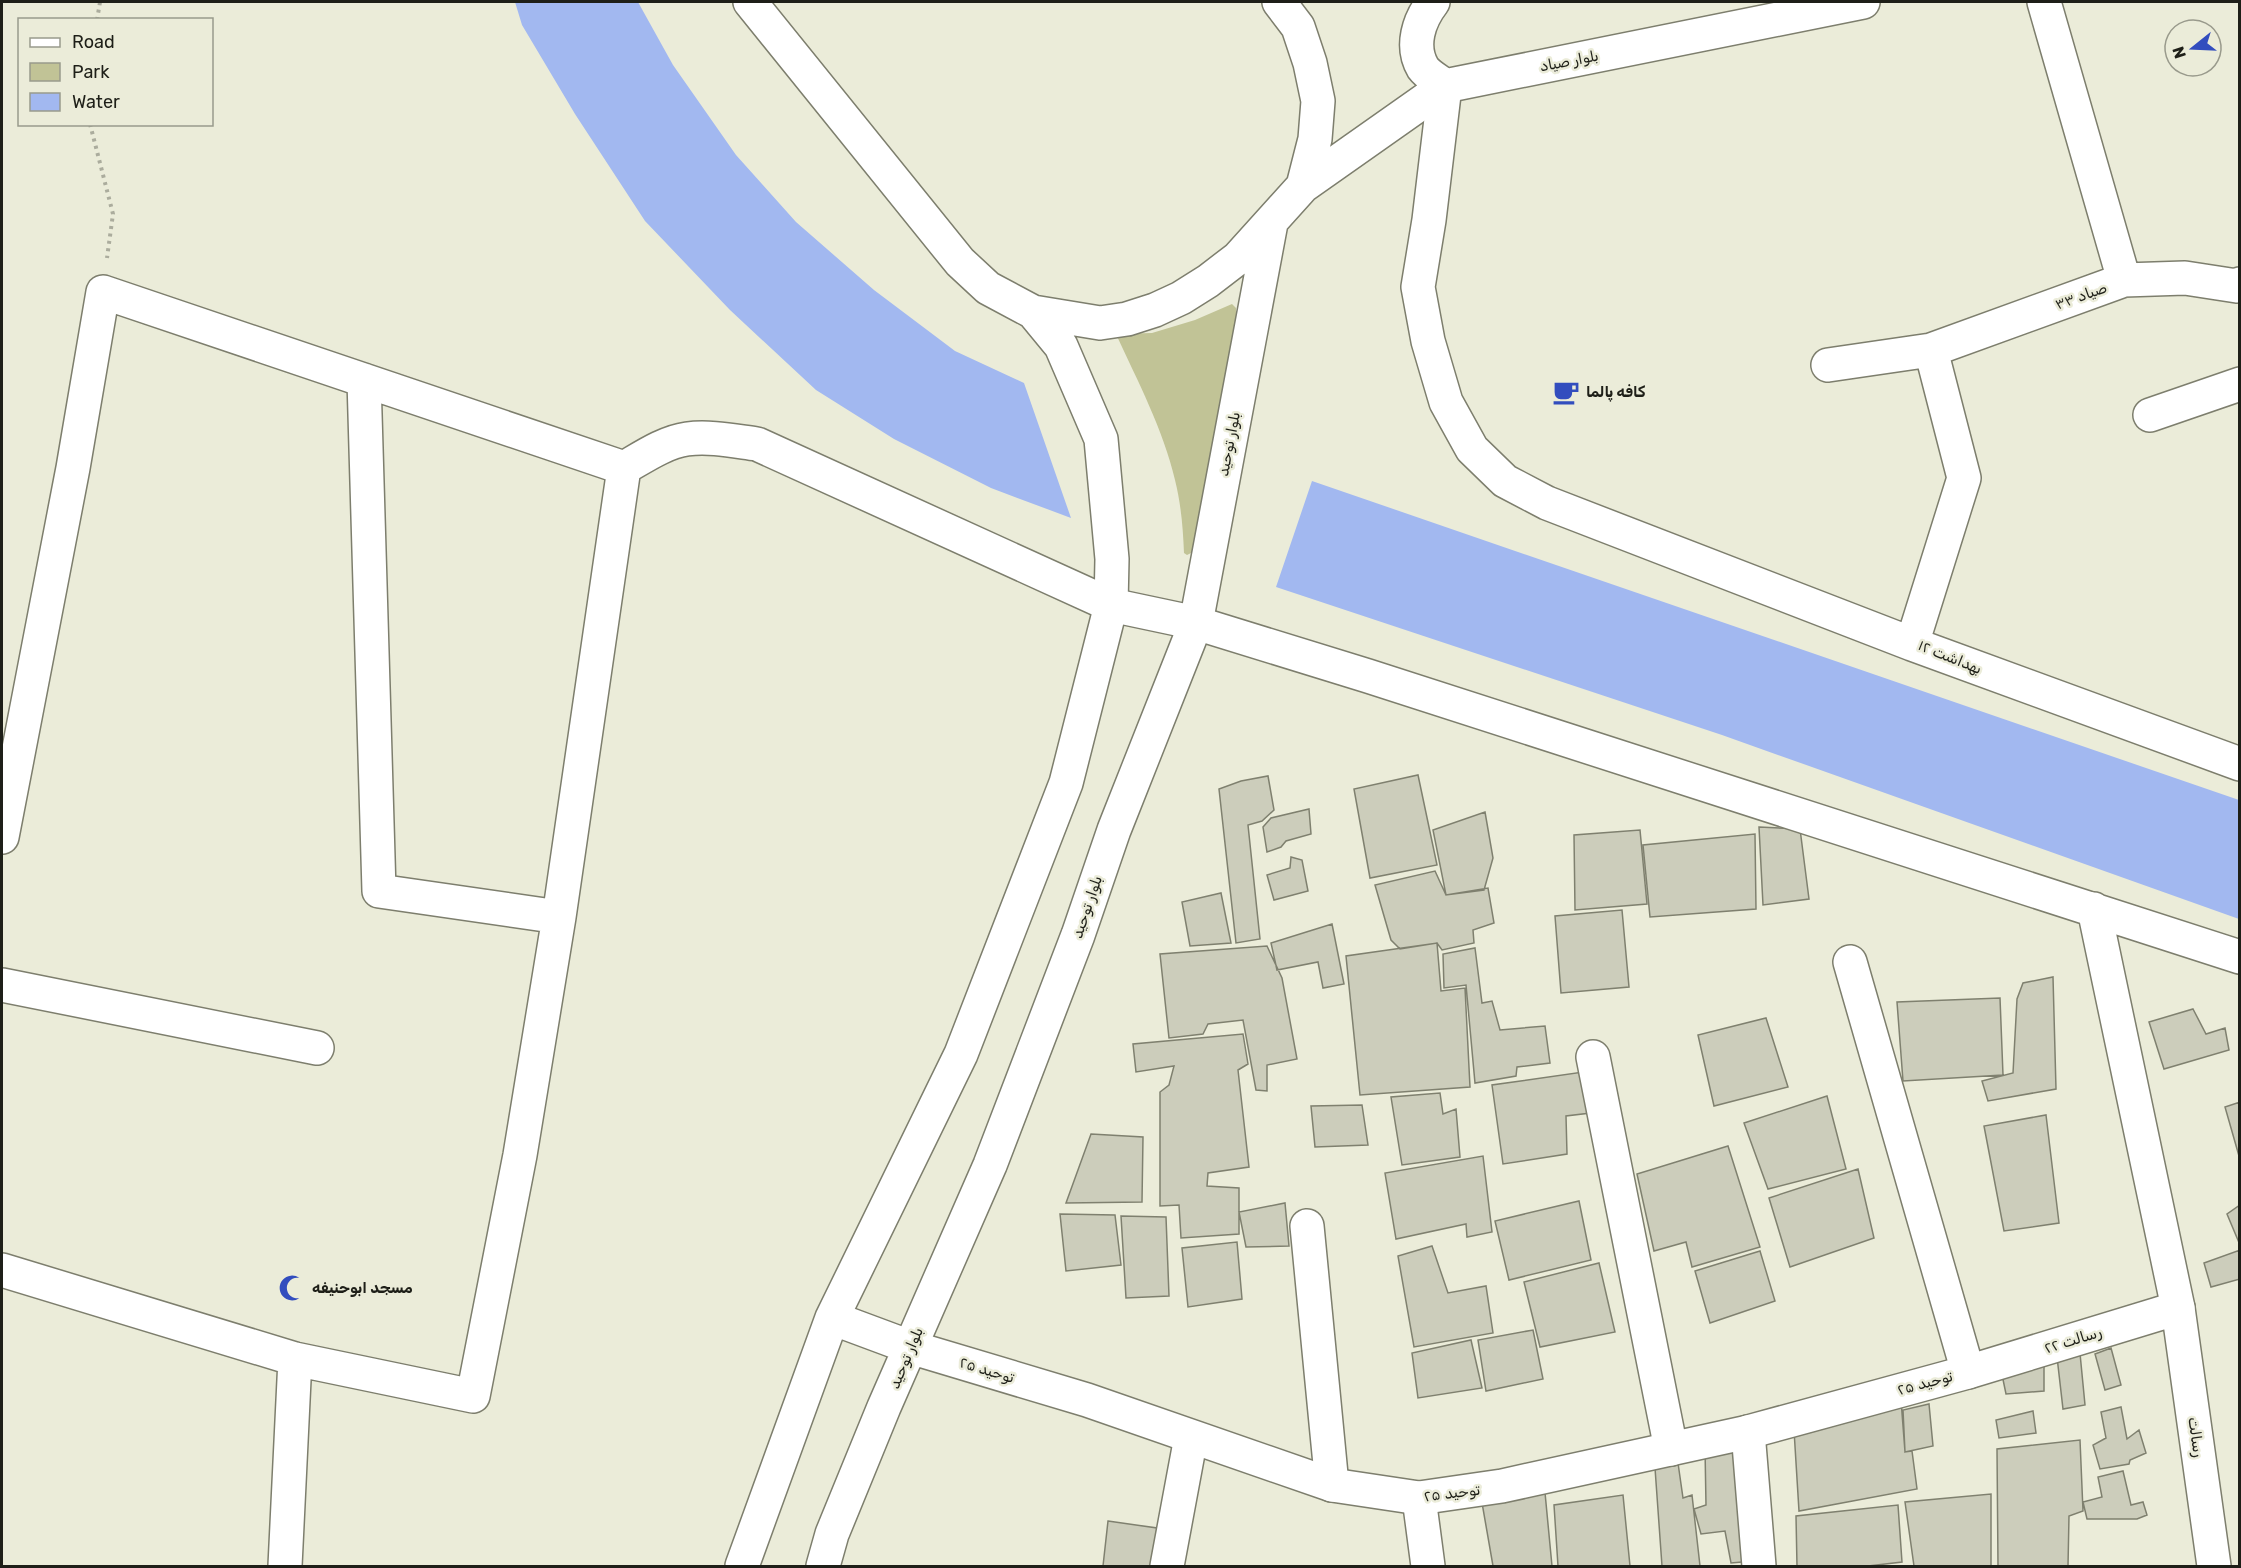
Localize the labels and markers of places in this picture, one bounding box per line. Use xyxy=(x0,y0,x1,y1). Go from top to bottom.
cafe icon: کافه پالما xyxy=(1551,377,1581,407)
place label: کافه پالما xyxy=(1586,383,1646,402)
mosque icon: مسجد ابوحنیفه xyxy=(277,1273,307,1303)
place label: مسجد ابوحنیفه xyxy=(312,1279,413,1297)

